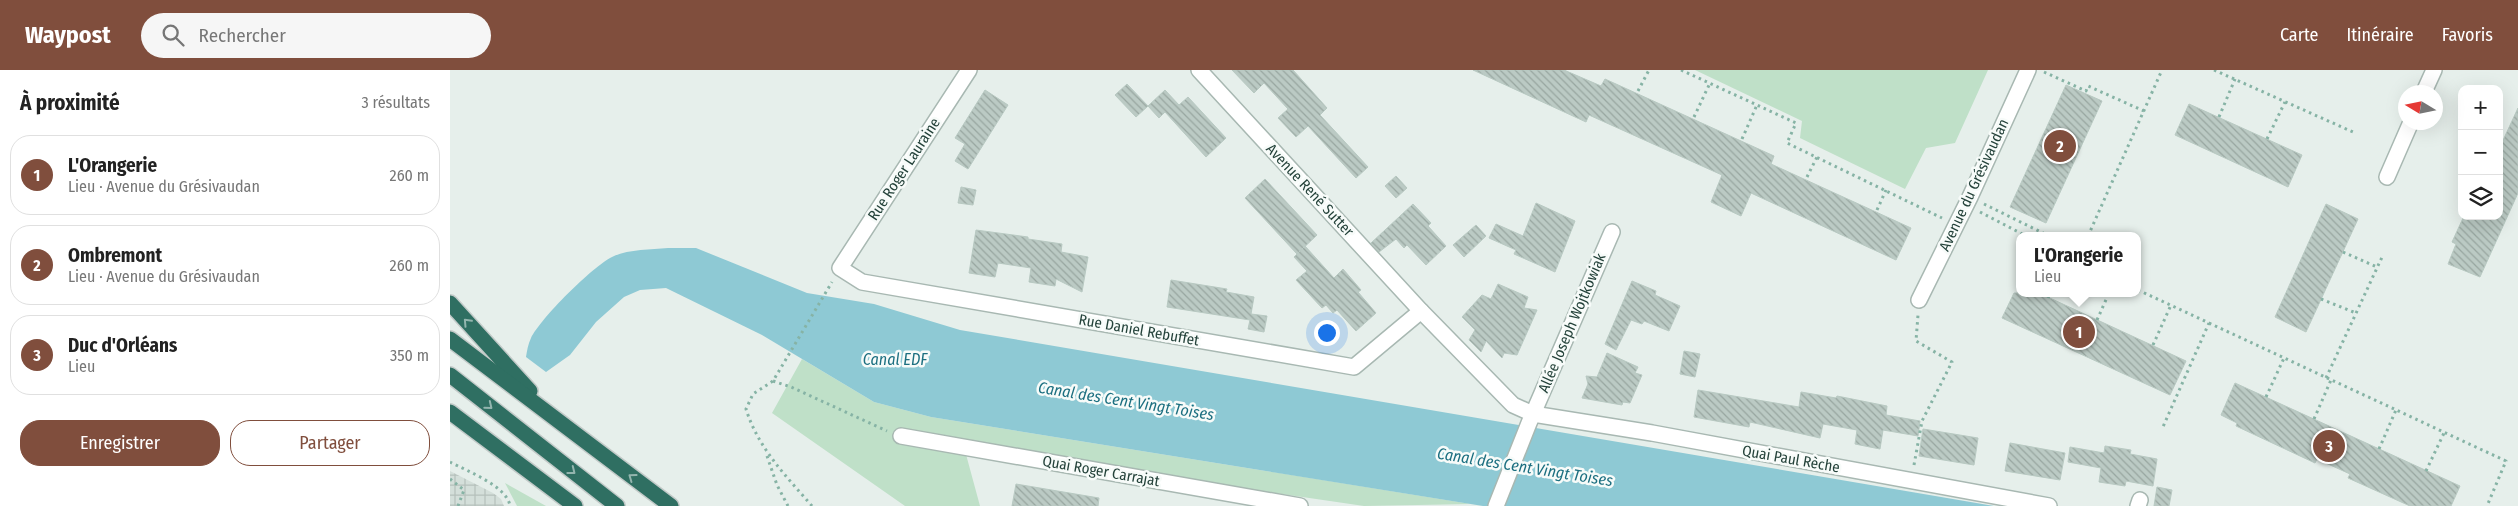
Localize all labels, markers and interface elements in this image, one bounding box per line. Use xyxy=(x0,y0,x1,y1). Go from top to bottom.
search box xyxy=(141,13,491,58)
text: Waypost xyxy=(25,21,111,49)
icon: search xyxy=(159,21,187,49)
text: Rechercher xyxy=(199,24,286,47)
text: Carte xyxy=(2280,24,2318,46)
text: Itinéraire xyxy=(2346,24,2414,46)
text: Favoris xyxy=(2442,24,2493,46)
north arrow xyxy=(2398,85,2443,130)
map controls xyxy=(2458,85,2503,220)
button: + xyxy=(2458,85,2503,130)
text: À proximité xyxy=(20,90,120,116)
text: 3 résultats xyxy=(362,93,430,112)
street label: Rue Roger Lauraine xyxy=(864,114,944,224)
street label: Avenue du Grésivaudan xyxy=(1935,116,2013,254)
pin: 2 xyxy=(2044,127,2076,165)
button: − xyxy=(2458,130,2503,175)
street label: Avenue René Sutter xyxy=(1262,140,1358,241)
text: L'Orangerie xyxy=(68,154,157,177)
text: 1 xyxy=(34,166,40,185)
text: 260 m xyxy=(390,166,429,185)
button: layers xyxy=(2458,175,2503,220)
text: Lieu · Avenue du Grésivaudan xyxy=(68,177,260,196)
popup xyxy=(2016,232,2141,297)
text: Ombremont xyxy=(68,244,162,267)
text: L'Orangerie xyxy=(2034,244,2123,267)
street label: Allée Joseph Wojtkowiak xyxy=(1534,251,1610,395)
text: 2 xyxy=(33,256,41,275)
text: 260 m xyxy=(390,256,429,275)
text: Lieu · Avenue du Grésivaudan xyxy=(68,267,260,286)
text: Lieu xyxy=(2034,267,2061,286)
street label: Rue Daniel Rebuffet xyxy=(1077,311,1201,349)
pin: 1 xyxy=(2063,313,2095,351)
one-way arrow xyxy=(464,319,473,328)
your location xyxy=(1314,320,1340,346)
text: Duc d'Orléans xyxy=(68,334,177,357)
text: 3 xyxy=(33,346,41,365)
text: 350 m xyxy=(390,346,429,365)
water label: Canal EDF xyxy=(863,350,928,369)
text: Lieu xyxy=(68,357,95,376)
water label: Canal des Cent Vingt Toises xyxy=(1037,378,1215,424)
one-way arrow xyxy=(483,401,492,409)
button: Enregistrer xyxy=(20,420,220,466)
button: Partager xyxy=(230,420,430,466)
pin: 3 xyxy=(2313,427,2345,465)
street label: Quai Paul Rèche xyxy=(1741,442,1841,476)
water label: Canal des Cent Vingt Toises xyxy=(1436,444,1614,490)
street label: Quai Roger Carrajat xyxy=(1041,452,1161,490)
one-way arrow xyxy=(566,465,575,474)
one-way arrow xyxy=(628,474,638,483)

